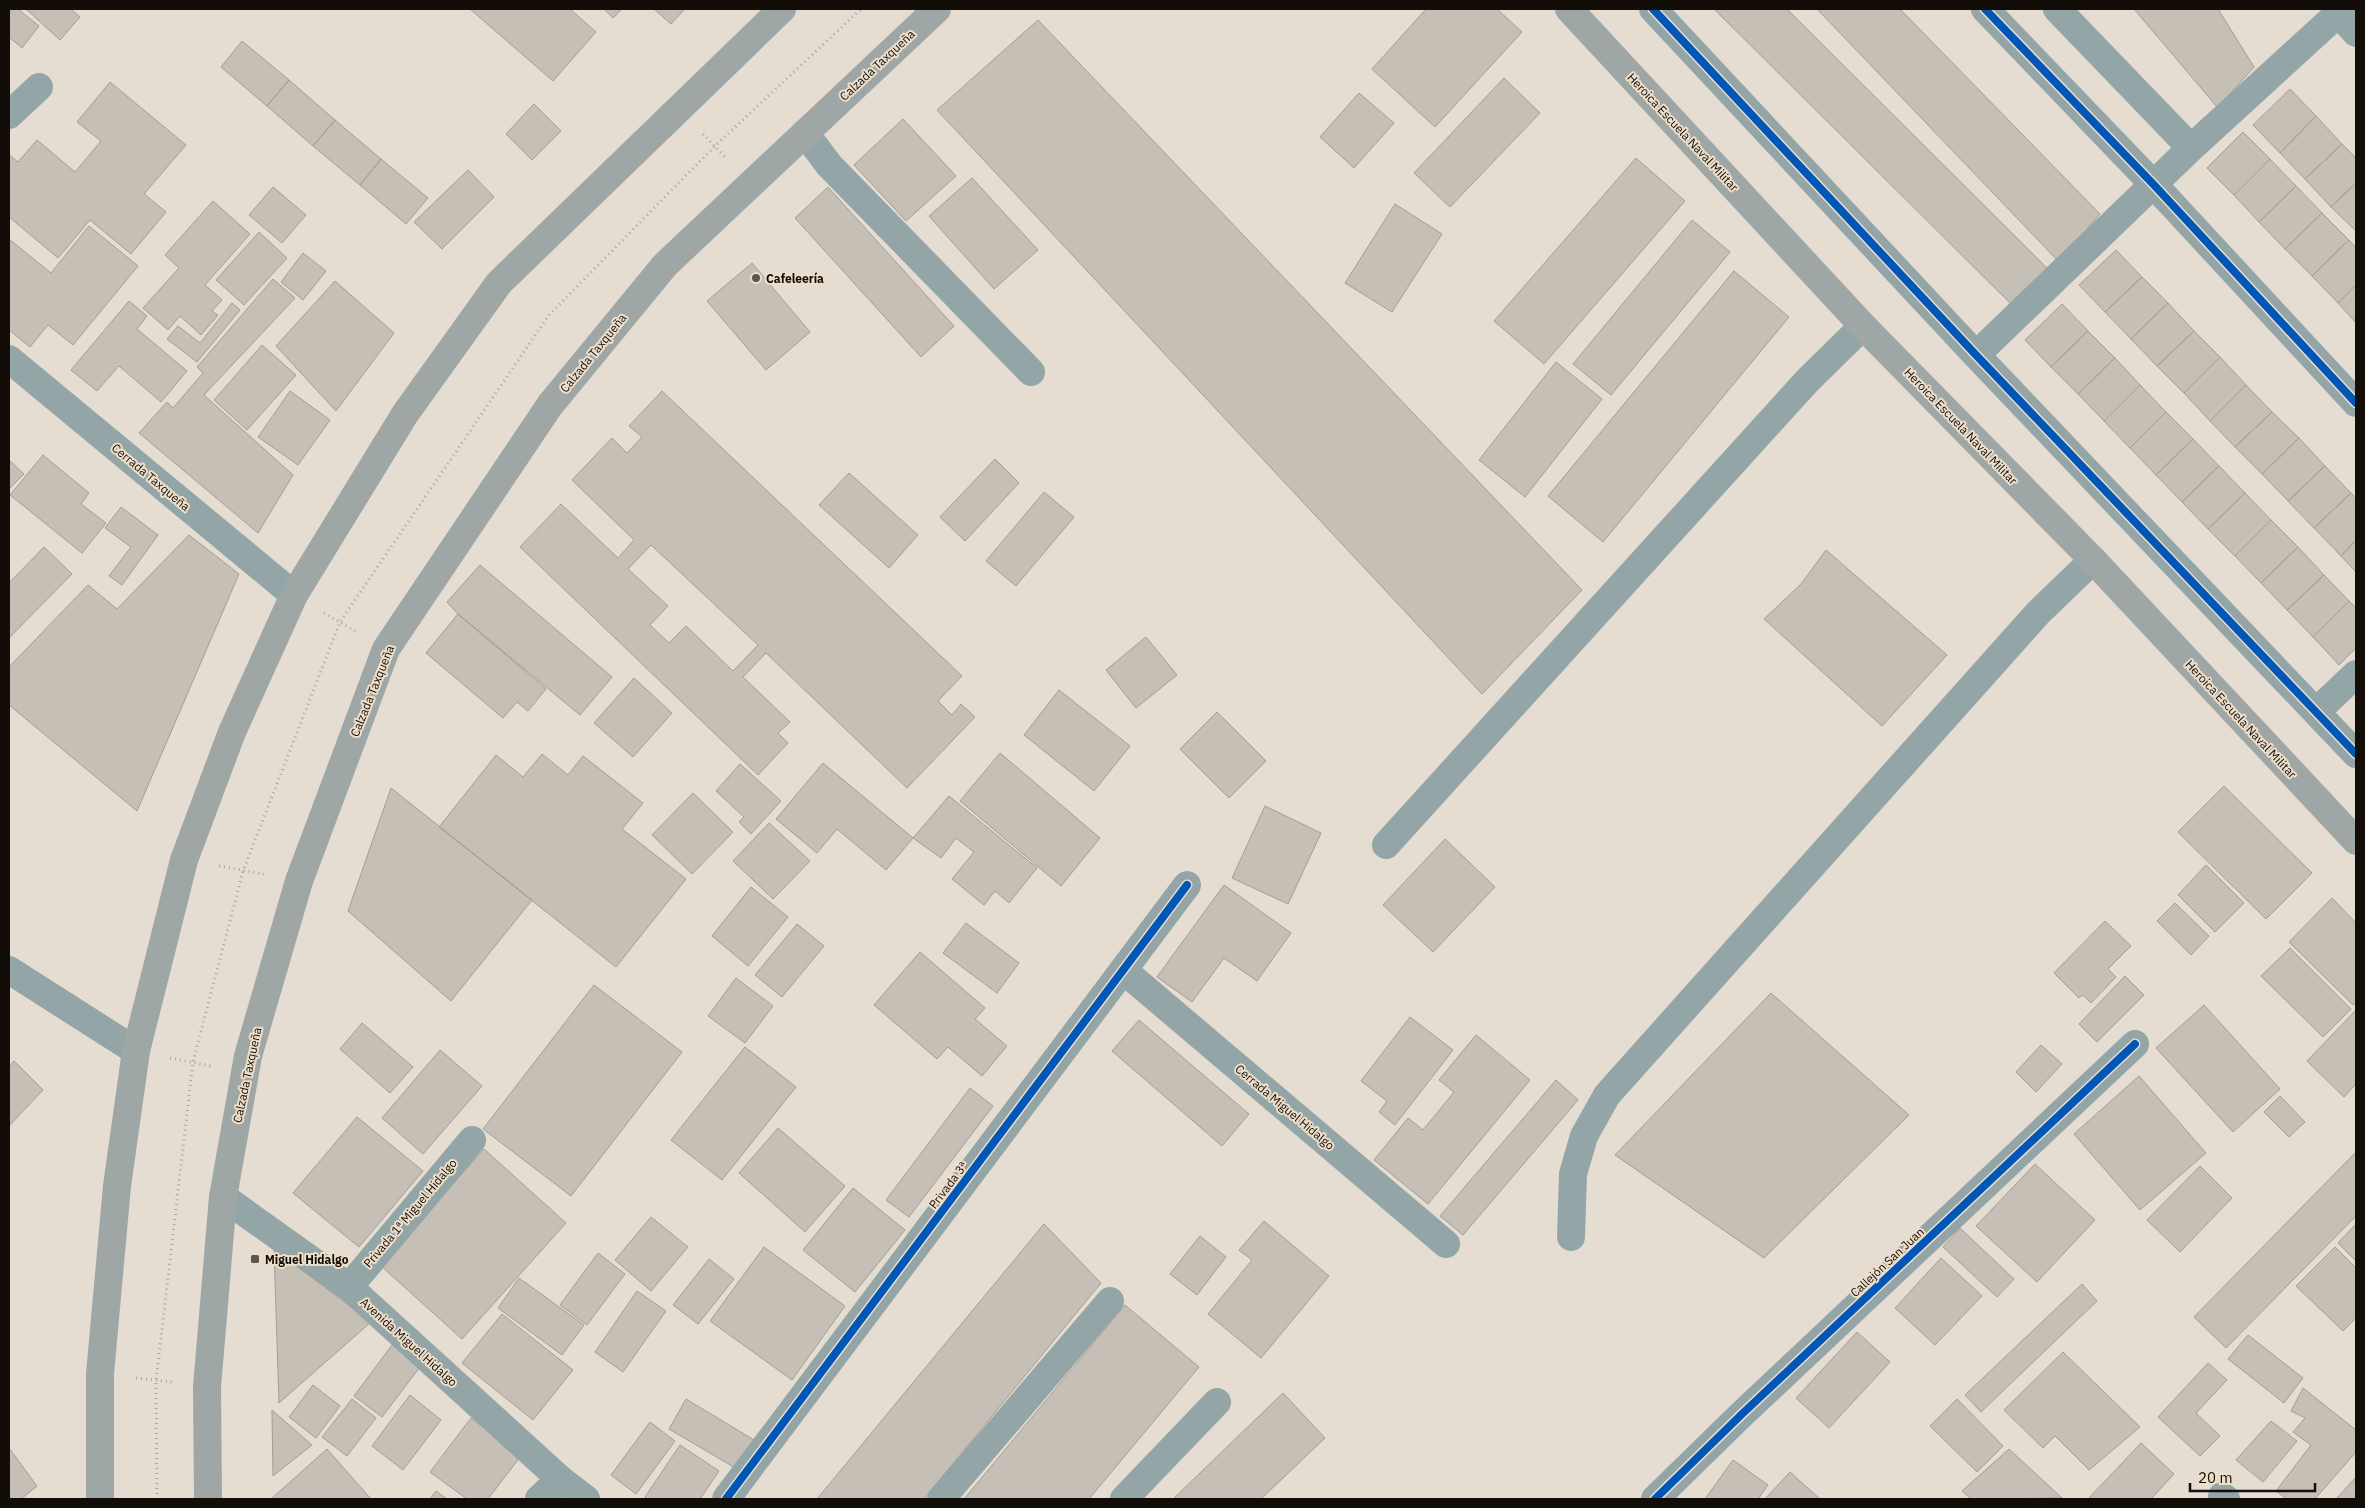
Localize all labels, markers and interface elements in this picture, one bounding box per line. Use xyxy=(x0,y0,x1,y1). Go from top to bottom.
street label: Calzada Taxqueña xyxy=(836,26,918,104)
street label: Heroica Escuela Naval Militar xyxy=(1624,70,1742,195)
place label: Cafeleería xyxy=(766,271,824,286)
marker: Cafeleería xyxy=(750,272,762,284)
street label: Calzada Taxqueña xyxy=(557,310,630,396)
street label: Heroica Escuela Naval Militar xyxy=(1901,365,2021,488)
street label: Cerrada Taxqueña xyxy=(109,440,194,514)
street label: Calzada Taxqueña xyxy=(347,643,397,739)
street label: Heroica Escuela Naval Militar xyxy=(2182,657,2300,782)
street label: Calzada Taxqueña xyxy=(230,1025,265,1124)
street label: Cerrada Miguel Hidalgo xyxy=(1232,1061,1338,1153)
street label: Privada 1ª Miguel Hidalgo xyxy=(360,1155,460,1270)
street label: Privada 3ª xyxy=(925,1158,971,1211)
street label: Callejón San Juan xyxy=(1847,1224,1927,1300)
place label: Miguel Hidalgo xyxy=(265,1252,349,1267)
marker: Miguel Hidalgo xyxy=(249,1253,261,1265)
street label: Avenida Miguel Hidalgo xyxy=(357,1294,461,1390)
scale bar xyxy=(2190,1460,2315,1492)
text: 20 m xyxy=(2198,1468,2233,1487)

